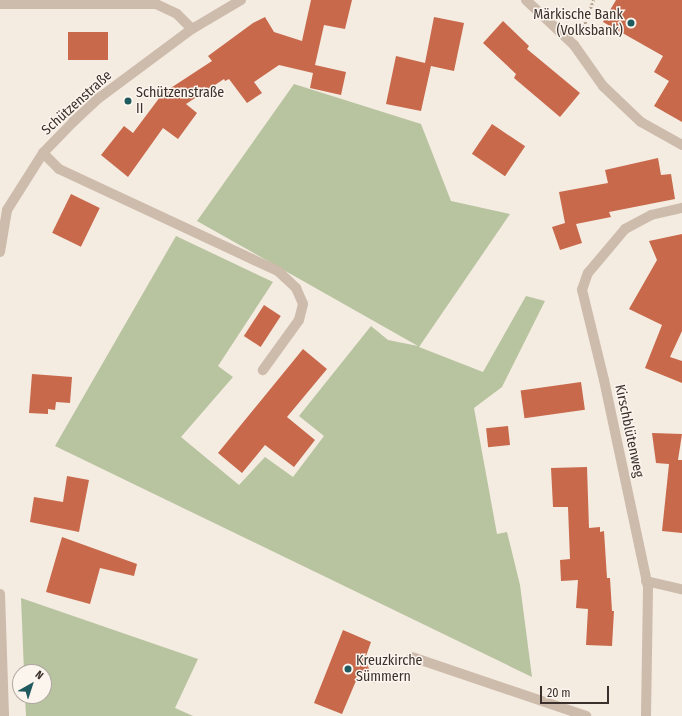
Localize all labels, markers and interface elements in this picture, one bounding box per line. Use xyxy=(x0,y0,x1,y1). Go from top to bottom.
place label: Märkische Bank (Volksbank) xyxy=(533,7,623,40)
marker: Märkische Bank (Volksbank) xyxy=(626,18,636,28)
street label: Schützenstraße xyxy=(39,67,115,139)
place label: Schützenstraße II xyxy=(136,85,224,118)
marker: Schützenstraße II xyxy=(123,96,133,106)
street label: Kirschblütenweg xyxy=(611,383,647,479)
place label: Kreuzkirche Sümmern xyxy=(356,653,422,686)
north arrow xyxy=(12,664,52,704)
marker: Kreuzkirche Sümmern xyxy=(343,664,353,674)
text: N xyxy=(33,668,46,682)
scale bar xyxy=(542,678,611,704)
text: 20 m xyxy=(547,686,571,700)

